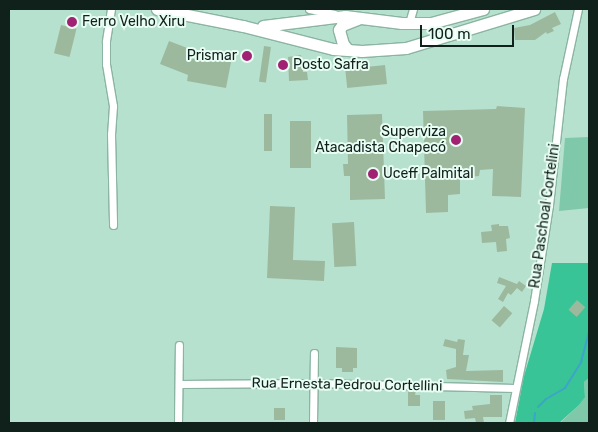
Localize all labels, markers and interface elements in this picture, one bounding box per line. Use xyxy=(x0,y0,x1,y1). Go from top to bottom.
place label: Ferro Velho Xiru xyxy=(82,14,186,30)
scale bar xyxy=(423,15,517,47)
marker: Ferro Velho Xiru xyxy=(66,16,78,28)
text: 100 m xyxy=(428,25,470,43)
place label: Prismar xyxy=(187,48,237,64)
marker: Prismar xyxy=(241,50,253,62)
place label: Posto Safra xyxy=(293,57,369,73)
marker: Posto Safra xyxy=(277,59,289,71)
place label: Superviza Atacadista Chapecó xyxy=(315,124,446,156)
marker: Superviza Atacadista Chapecó xyxy=(450,134,462,146)
street label: Rua Paschoal Cortelini xyxy=(527,143,563,289)
place label: Uceff Palmital xyxy=(383,166,474,182)
marker: Uceff Palmital xyxy=(367,168,379,180)
street label: Rua Ernesta Pedrou Cortellini xyxy=(251,375,443,395)

